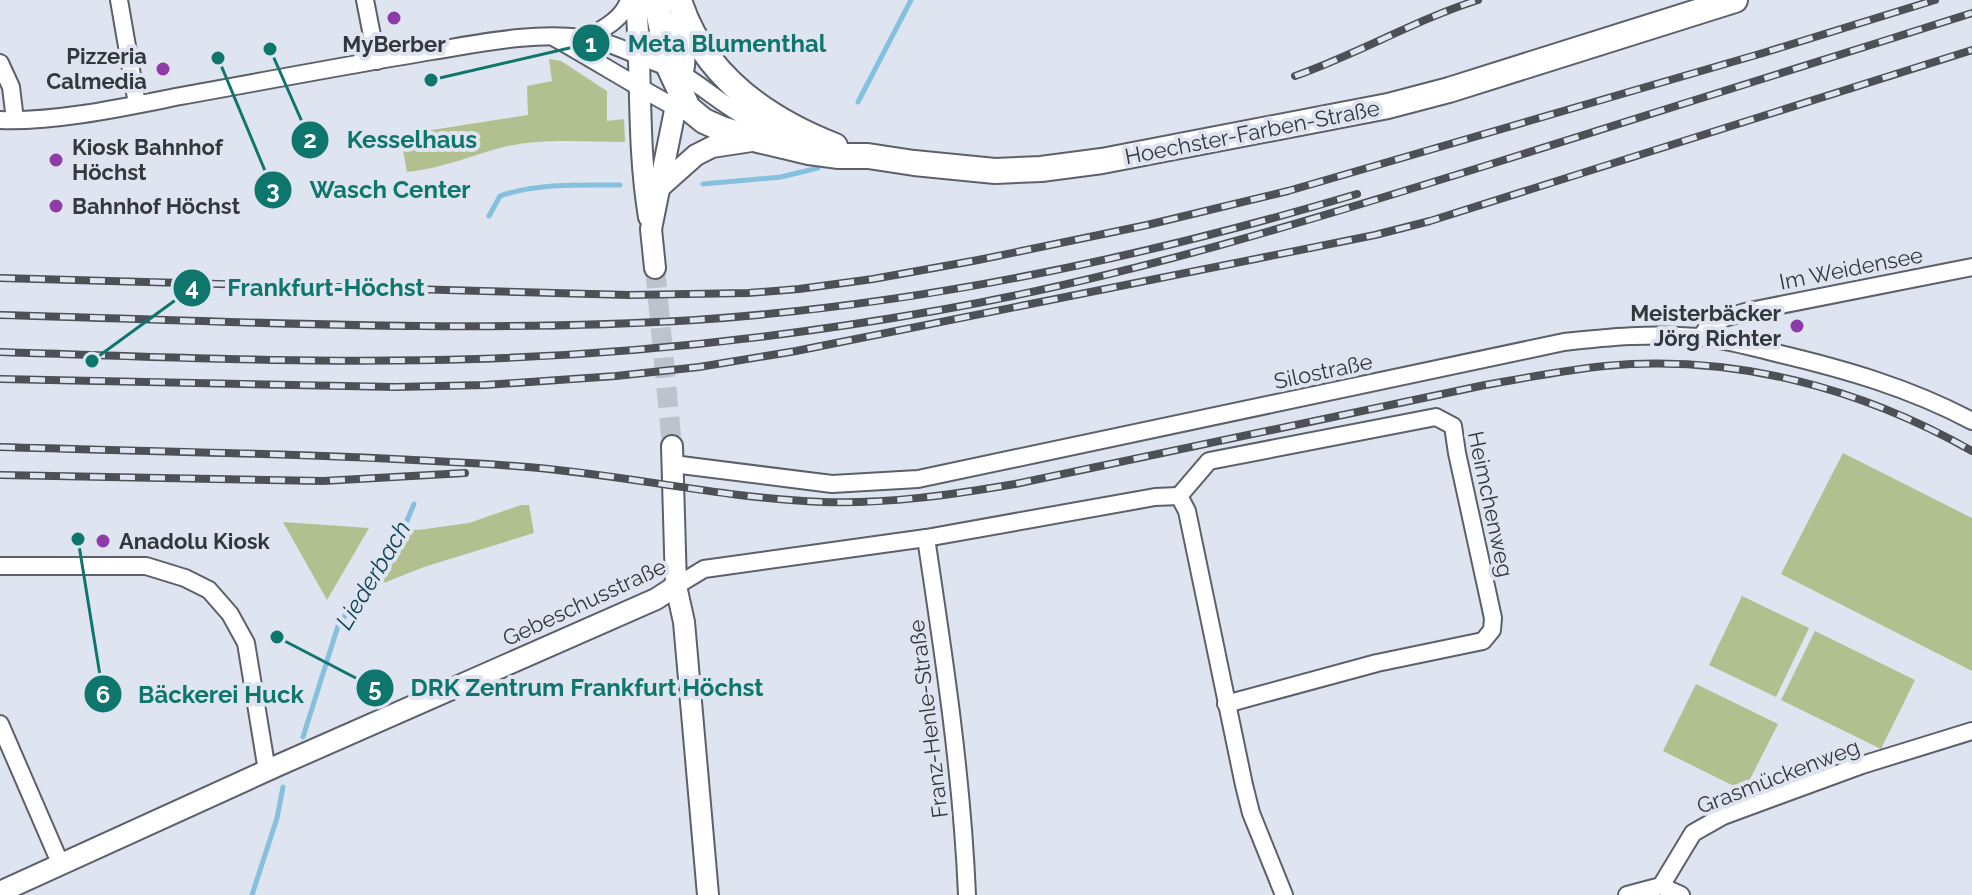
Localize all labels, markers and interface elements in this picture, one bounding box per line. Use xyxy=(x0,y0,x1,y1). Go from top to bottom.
marker: MyBerber xyxy=(385,9,403,27)
callout: Meta Blumenthal xyxy=(571,19,842,67)
text: 1 xyxy=(585,29,597,58)
text: Meta Blumenthal xyxy=(628,29,827,58)
place label: MyBerber xyxy=(342,31,446,57)
place label: Pizzeria Calmedia xyxy=(46,43,147,94)
marker: Pizzeria Calmedia xyxy=(154,60,172,78)
street label: Hoechster-Farben-Straße xyxy=(1122,95,1382,169)
callout: Kesselhaus xyxy=(290,116,493,164)
text: 2 xyxy=(303,125,317,154)
text: Kesselhaus xyxy=(347,125,477,154)
place label: Kiosk Bahnhof Höchst xyxy=(72,134,224,185)
marker: Kiosk Bahnhof Höchst xyxy=(47,151,65,169)
callout: Wasch Center xyxy=(253,166,486,214)
text: 3 xyxy=(266,175,280,204)
text: Wasch Center xyxy=(309,175,471,204)
place label: Bahnhof Höchst xyxy=(72,193,241,219)
marker: Bahnhof Höchst xyxy=(47,197,65,215)
street label: Im Weidensee xyxy=(1777,241,1925,295)
callout: Frankfurt-Höchst xyxy=(172,264,441,312)
text: 4 xyxy=(185,273,199,302)
text: Frankfurt-Höchst xyxy=(227,273,425,302)
place label: Meisterbäcker Jörg Richter xyxy=(1630,300,1781,351)
marker: Meisterbäcker Jörg Richter xyxy=(1788,317,1806,335)
street label: Silostraße xyxy=(1271,348,1375,394)
street label: Heimchenweg xyxy=(1463,429,1519,579)
water label: Liederbach xyxy=(329,516,417,634)
place label: Anadolu Kiosk xyxy=(119,528,271,554)
marker: Anadolu Kiosk xyxy=(94,532,112,550)
street label: Gebeschusstraße xyxy=(498,553,670,651)
street label: Franz-Henle-Straße xyxy=(903,618,953,820)
callout: DRK Zentrum Frankfurt Höchst xyxy=(355,664,780,712)
callout: Bäckerei Huck xyxy=(83,670,320,718)
text: 5 xyxy=(368,673,382,702)
text: DRK Zentrum Frankfurt Höchst xyxy=(411,673,763,702)
text: 6 xyxy=(96,680,110,709)
text: Bäckerei Huck xyxy=(138,680,304,709)
street label: Grasmückenweg xyxy=(1693,733,1863,819)

